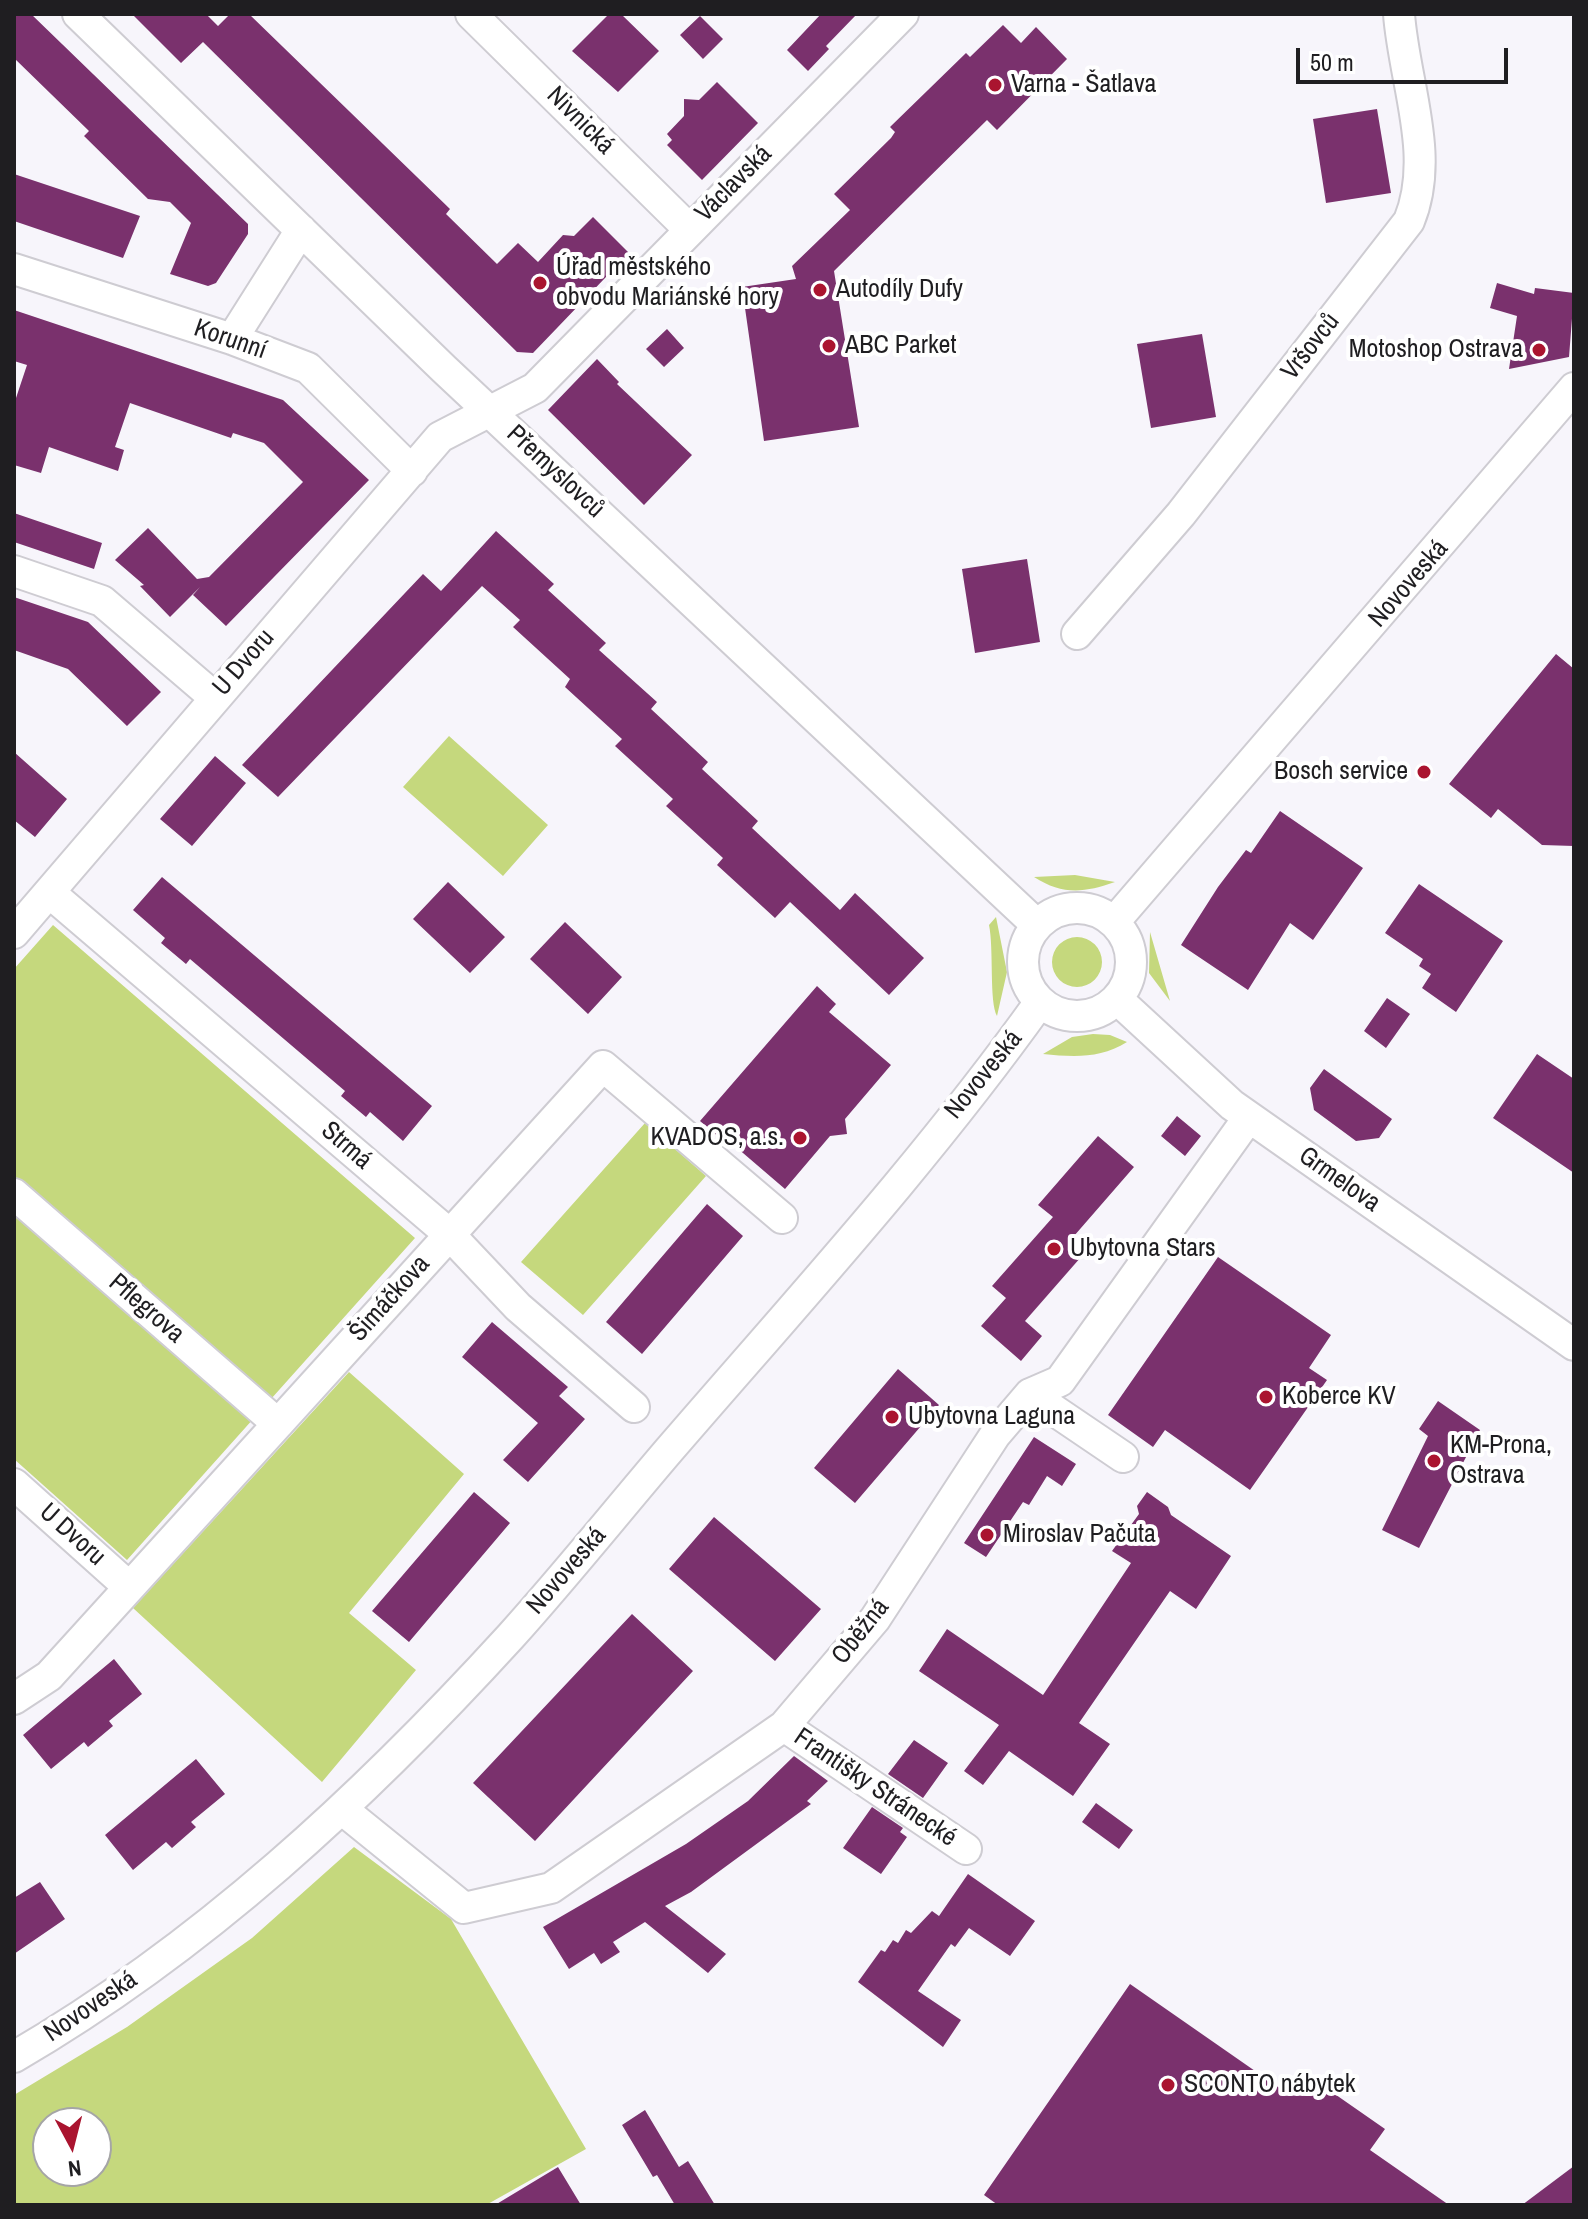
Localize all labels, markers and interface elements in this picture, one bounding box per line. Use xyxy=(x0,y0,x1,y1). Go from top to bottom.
scale bar xyxy=(1300,32,1512,82)
text: 50 m xyxy=(1310,46,1354,78)
place label: Varna - Šatlava xyxy=(1011,69,1156,101)
marker: Varna - Šatlava xyxy=(986,76,1004,94)
street label: Nivnická xyxy=(540,81,620,161)
street label: Václavská xyxy=(689,139,779,229)
place label: Úřad městského obvodu Mariánské hory xyxy=(556,252,779,314)
marker: Úřad městského obvodu Mariánské hory xyxy=(531,274,549,292)
place label: Autodíly Dufy xyxy=(836,274,963,306)
marker: Autodíly Dufy xyxy=(811,281,829,299)
street label: Vršovců xyxy=(1275,307,1347,387)
street label: Korunní xyxy=(190,313,270,367)
place label: ABC Parket xyxy=(845,330,956,362)
place label: Motoshop Ostrava xyxy=(1349,334,1523,366)
marker: ABC Parket xyxy=(820,337,838,355)
marker: Motoshop Ostrava xyxy=(1530,341,1548,359)
street label: Přemyslovců xyxy=(500,419,610,525)
street label: Novoveská xyxy=(1363,534,1455,634)
street label: U Dvoru xyxy=(207,623,281,703)
place label: Bosch service xyxy=(1274,756,1408,788)
marker: Bosch service xyxy=(1415,763,1433,781)
street label: Novoveská xyxy=(939,1024,1029,1126)
street label: Strmá xyxy=(314,1116,378,1176)
place label: KVADOS, a.s. xyxy=(650,1122,784,1154)
marker: KVADOS, a.s. xyxy=(791,1129,809,1147)
street label: Grmelova xyxy=(1292,1141,1386,1219)
place label: Ubytovna Stars xyxy=(1070,1233,1216,1265)
marker: Ubytovna Stars xyxy=(1045,1240,1063,1258)
street label: Šimáčkova xyxy=(343,1249,437,1349)
street label: Pflegrova xyxy=(102,1268,190,1350)
place label: Koberce KV xyxy=(1282,1381,1396,1413)
marker: Koberce KV xyxy=(1257,1388,1275,1406)
place label: Ubytovna Laguna xyxy=(908,1401,1075,1433)
marker: Ubytovna Laguna xyxy=(883,1408,901,1426)
place label: KM-Prona, Ostrava xyxy=(1450,1430,1552,1492)
marker: KM-Prona, Ostrava xyxy=(1425,1452,1443,1470)
street label: U Dvoru xyxy=(33,1497,111,1573)
place label: Miroslav Pačuta xyxy=(1003,1519,1156,1551)
street label: Novoveská xyxy=(521,1521,613,1621)
marker: Miroslav Pačuta xyxy=(978,1526,996,1544)
street label: Oběžná xyxy=(826,1593,896,1671)
street label: Františky Stránecké xyxy=(788,1722,962,1854)
street label: Novoveská xyxy=(39,1965,143,2049)
place label: SCONTO nábytek xyxy=(1184,2069,1355,2101)
marker: SCONTO nábytek xyxy=(1159,2076,1177,2094)
north arrow xyxy=(32,2107,112,2187)
text: N xyxy=(66,2153,83,2185)

